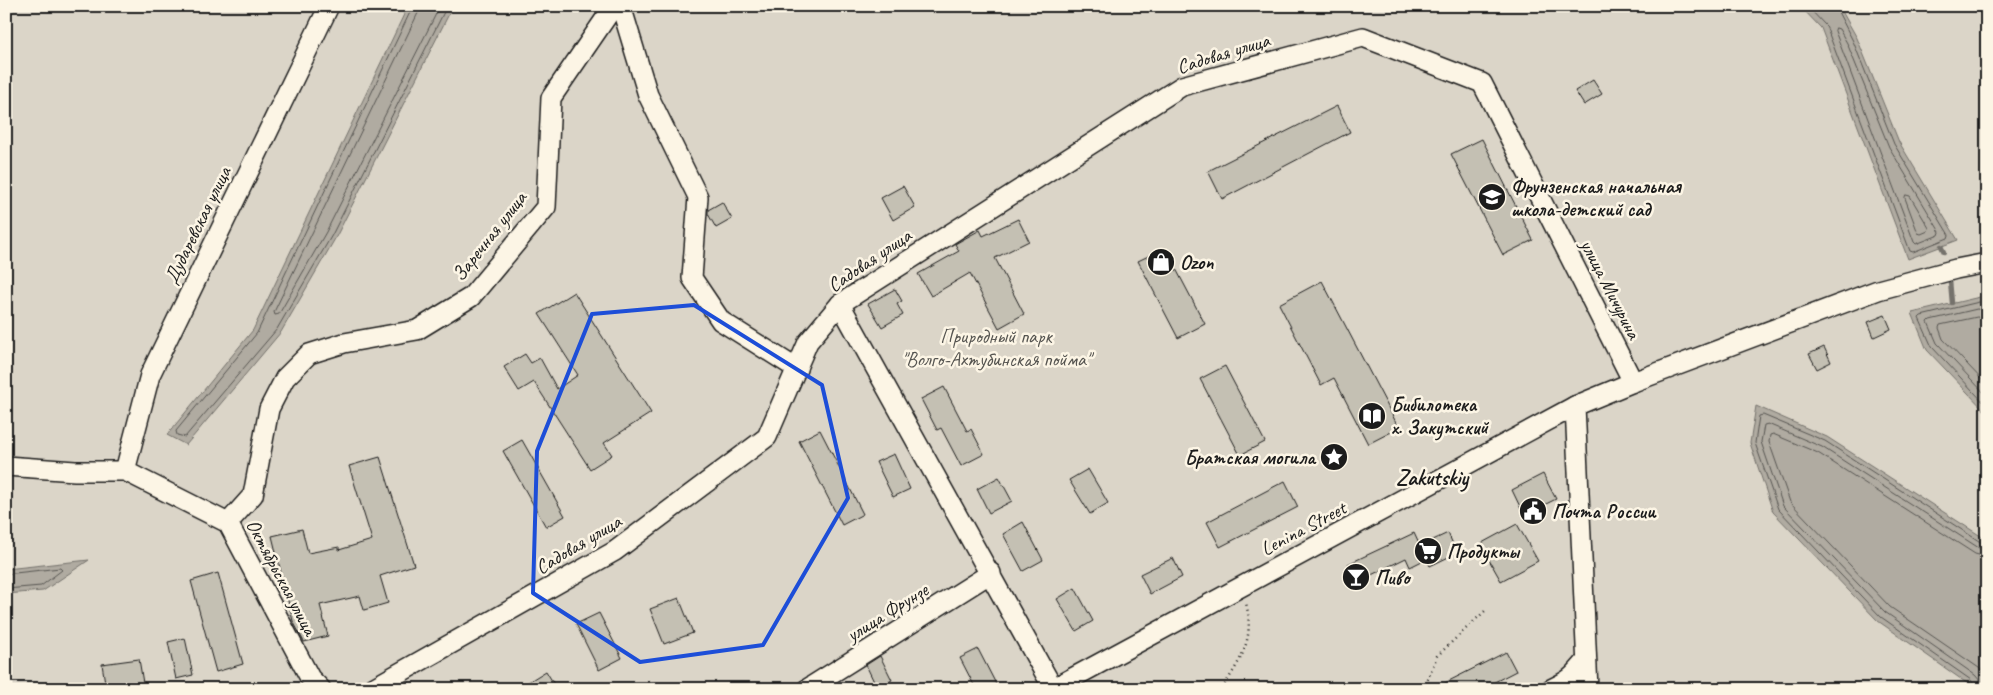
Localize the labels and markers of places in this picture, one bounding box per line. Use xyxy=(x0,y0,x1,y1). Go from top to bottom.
place label: Фрунзенская начальная школа-детский сад xyxy=(1511,174,1683,222)
school or university icon: Фрунзенская начальная школа-детский сад xyxy=(1477,182,1507,212)
shop icon: Ozon xyxy=(1146,247,1176,277)
place label: Ozon xyxy=(1180,250,1214,275)
place label: Бибилотека х. Закутский xyxy=(1391,392,1489,441)
library icon: Бибилотека х. Закутский xyxy=(1357,401,1387,431)
place icon: Братская могила xyxy=(1319,442,1349,472)
place label: Братская могила xyxy=(1185,445,1317,470)
public building icon: Почта России xyxy=(1518,496,1548,526)
place label: Почта России xyxy=(1552,499,1657,524)
supermarket icon: Продукты xyxy=(1413,536,1443,566)
place label: Продукты xyxy=(1447,539,1521,565)
bar icon: Пиво xyxy=(1341,562,1371,592)
place label: Пиво xyxy=(1375,565,1412,590)

